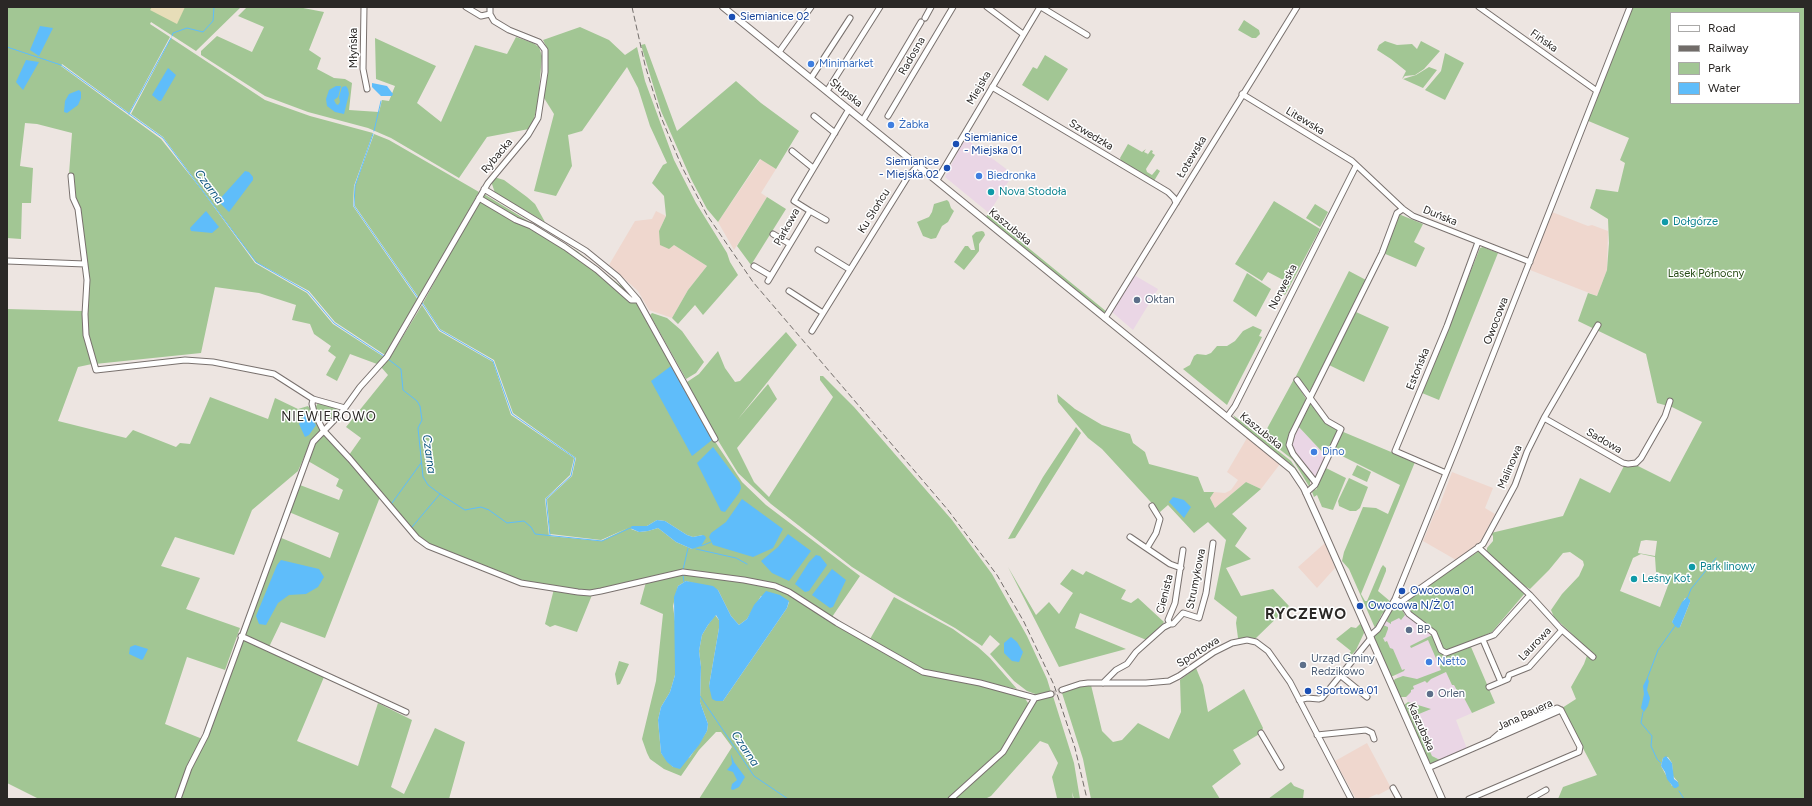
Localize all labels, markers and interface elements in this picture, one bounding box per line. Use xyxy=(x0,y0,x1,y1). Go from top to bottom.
place label: Siemianice 02 xyxy=(740,10,809,24)
marker: Siemianice 02 xyxy=(727,12,737,22)
legend xyxy=(1670,12,1800,104)
text: Road xyxy=(1708,21,1736,35)
street label: Fińska xyxy=(1528,27,1560,55)
street label: Młyńska xyxy=(347,28,361,68)
street label: Radosna xyxy=(896,34,928,78)
text: Railway xyxy=(1708,41,1749,55)
place label: Minimarket xyxy=(819,57,874,71)
marker: Minimarket xyxy=(806,59,816,69)
text: Park xyxy=(1708,61,1731,75)
street label: Miejska xyxy=(964,69,994,107)
street label: Słupska xyxy=(827,76,865,110)
text: Water xyxy=(1708,81,1740,95)
street label: Litewska xyxy=(1283,104,1327,138)
street label: Szwedzka xyxy=(1066,117,1116,153)
place label: Żabka xyxy=(899,118,929,132)
marker: Żabka xyxy=(886,120,896,130)
place label: Siemianice - Miejska 01 xyxy=(964,131,1022,157)
street label: Łotewska xyxy=(1174,134,1210,180)
street label: Rybacka xyxy=(479,136,515,176)
marker: Siemianice - Miejska 01 xyxy=(951,139,961,149)
place label: Siemianice - Miejska 02 xyxy=(879,155,939,181)
marker: Siemianice - Miejska 02 xyxy=(942,163,952,173)
water label: Czarna xyxy=(191,167,227,207)
place label: Biedronka xyxy=(987,169,1036,183)
marker: Biedronka xyxy=(974,171,984,181)
place label: Nova Stodoła xyxy=(999,185,1066,199)
street label: Ku Słońcu xyxy=(855,186,893,236)
marker: Nova Stodoła xyxy=(986,187,996,197)
street label: Duńska xyxy=(1421,203,1459,229)
street label: Parkowa xyxy=(771,206,803,248)
street label: Kaszubska xyxy=(986,206,1034,248)
place label: Dołgórze xyxy=(1673,215,1718,229)
marker: Dołgórze xyxy=(1660,217,1670,227)
street label: Norweska xyxy=(1266,262,1300,312)
park label: Lasek Północny xyxy=(1668,267,1744,281)
place label: Oktan xyxy=(1145,293,1175,307)
marker: Oktan xyxy=(1132,295,1142,305)
street label: Owocowa xyxy=(1481,295,1511,347)
street label: Estońska xyxy=(1404,346,1432,392)
district label: NIEWIEROWO xyxy=(281,409,377,425)
street label: Kaszubska xyxy=(1237,410,1285,452)
street label: Sadowa xyxy=(1584,425,1624,457)
water label: Czarna xyxy=(419,433,439,475)
street label: Malinowa xyxy=(1495,443,1525,491)
place label: Dino xyxy=(1322,445,1345,459)
marker: Dino xyxy=(1309,447,1319,457)
street label: Strumykowa xyxy=(1184,548,1208,610)
place label: Park linowy xyxy=(1700,560,1755,574)
marker: Park linowy xyxy=(1687,562,1697,572)
place label: Leśny Kot xyxy=(1642,572,1691,586)
street label: Cienista xyxy=(1154,573,1176,615)
marker: Leśny Kot xyxy=(1629,574,1639,584)
place label: Owocowa 01 xyxy=(1410,584,1474,598)
marker: Owocowa 01 xyxy=(1397,586,1407,596)
place label: Owocowa N/Ż 01 xyxy=(1368,599,1455,613)
marker: Owocowa N/Ż 01 xyxy=(1355,601,1365,611)
district label: RYCZEWO xyxy=(1265,606,1347,624)
place label: BP xyxy=(1417,623,1430,637)
street label: Laurowa xyxy=(1516,624,1554,664)
marker: BP xyxy=(1404,625,1414,635)
street label: Sportowa xyxy=(1174,634,1222,670)
place label: Urząd Gminy Redzikowo xyxy=(1311,652,1375,678)
place label: Netto xyxy=(1437,655,1466,669)
marker: Netto xyxy=(1424,657,1434,667)
marker: Urząd Gminy Redzikowo xyxy=(1298,660,1308,670)
place label: Sportowa 01 xyxy=(1316,684,1378,698)
marker: Sportowa 01 xyxy=(1303,686,1313,696)
place label: Orlen xyxy=(1438,687,1465,701)
marker: Orlen xyxy=(1425,689,1435,699)
street label: Jana Bauera xyxy=(1495,696,1555,734)
street label: Kaszubska xyxy=(1405,701,1437,753)
water label: Czarna xyxy=(728,729,762,769)

